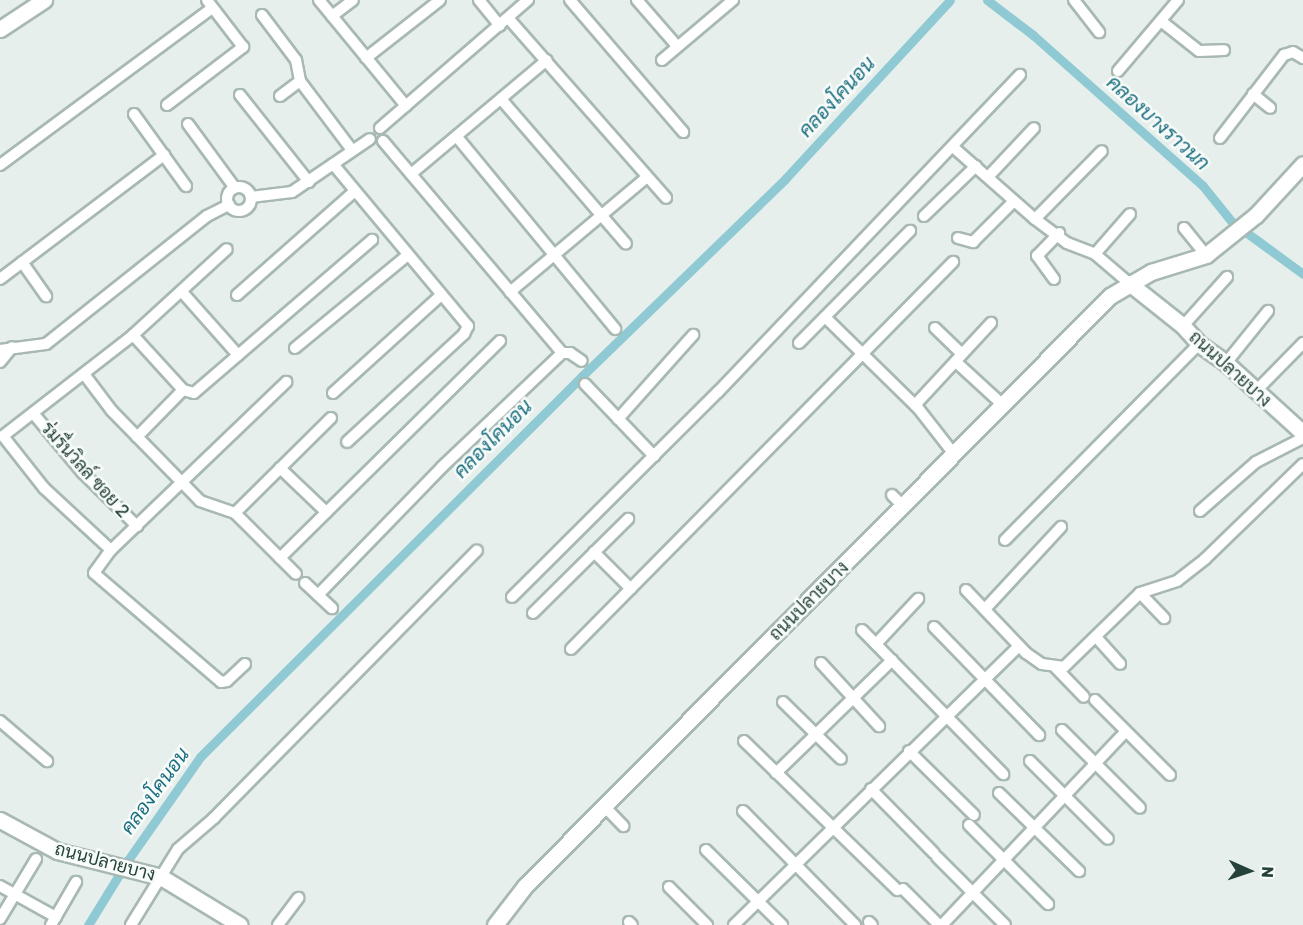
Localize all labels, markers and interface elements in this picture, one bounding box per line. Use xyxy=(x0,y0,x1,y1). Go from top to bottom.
water label: คลองโคนอน xyxy=(794,52,880,142)
water label: คลองบางราวนก xyxy=(1102,71,1214,175)
street label: ถนนปลายบาง xyxy=(1184,326,1276,412)
water label: คลองโคนอน xyxy=(449,395,537,483)
street label: ร่มรื่นวิลล์ ซอย 2 xyxy=(36,418,134,522)
street label: ถนนปลายบาง xyxy=(765,557,853,645)
water label: คลองโคนอน xyxy=(116,743,194,839)
street label: ถนนปลายบาง xyxy=(52,838,158,886)
north arrow xyxy=(1219,841,1279,901)
text: N xyxy=(1258,866,1277,878)

